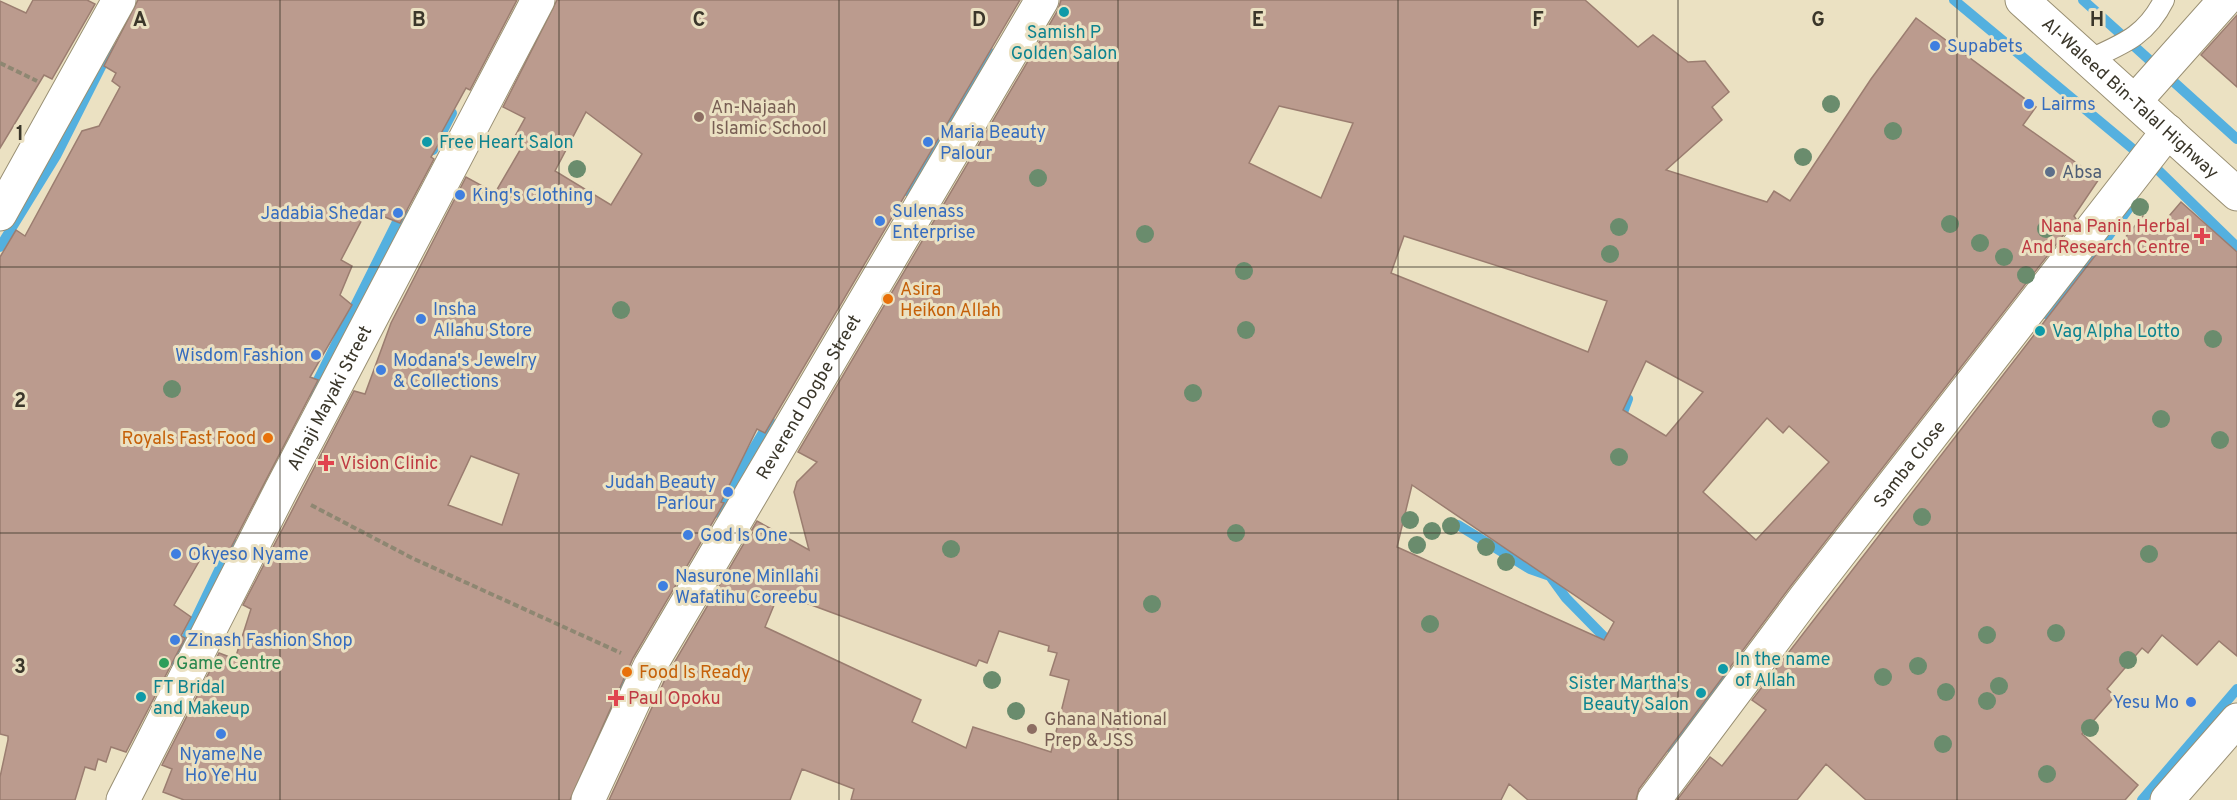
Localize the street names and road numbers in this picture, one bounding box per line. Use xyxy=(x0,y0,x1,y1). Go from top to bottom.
street label: Al-Waleed Bin-Talal Highway xyxy=(2037,12,2223,182)
street label: Reverend Dogbe Street xyxy=(752,311,867,484)
street label: Alhaji Mayaki Street xyxy=(283,322,378,475)
street label: Samba Close xyxy=(1869,417,1951,513)

